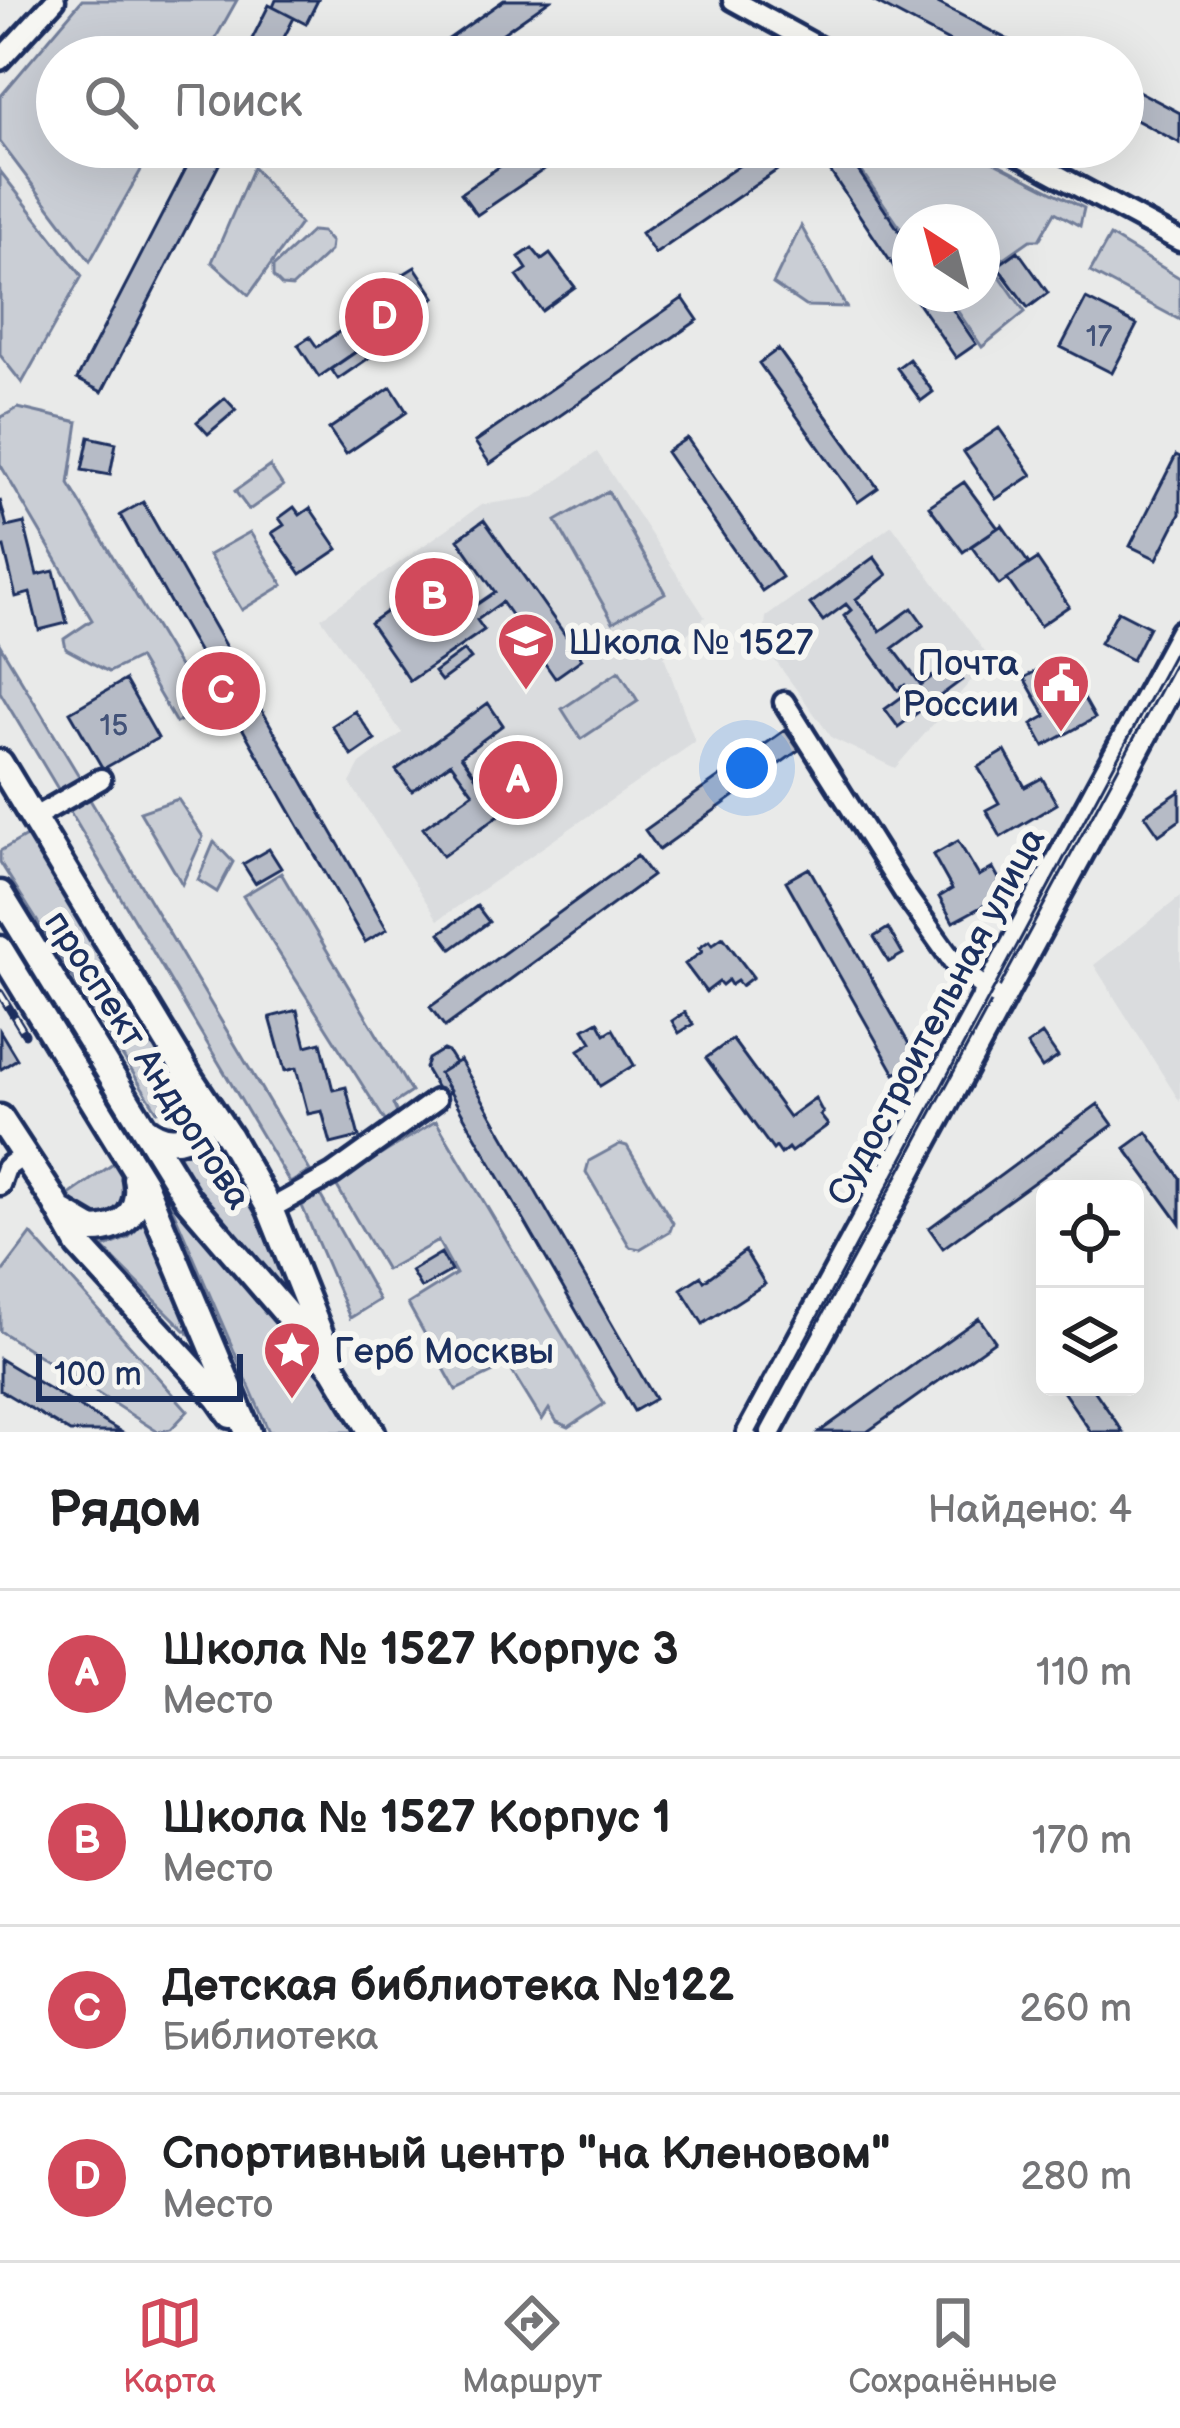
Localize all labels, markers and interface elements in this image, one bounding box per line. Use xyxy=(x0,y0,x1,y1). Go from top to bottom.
search box xyxy=(36,36,1144,168)
icon: search xyxy=(78,69,144,135)
text: Поиск xyxy=(174,75,302,130)
north arrow xyxy=(892,204,1000,312)
pin: D xyxy=(345,272,423,362)
house number: 17 xyxy=(1086,319,1112,355)
pin: B xyxy=(395,552,473,642)
school or university icon: Школа № 1527 xyxy=(495,610,557,692)
place label: Школа № 1527 xyxy=(568,622,813,665)
place label: Почта России xyxy=(902,643,1019,727)
pin: C xyxy=(182,646,260,736)
public building icon: Почта России xyxy=(1030,652,1092,734)
house number: 15 xyxy=(100,708,128,744)
pin: A xyxy=(479,735,557,825)
your location xyxy=(717,738,777,798)
street label: Судостроительная улица xyxy=(819,821,1055,1213)
street label: проспект Андропова xyxy=(34,903,259,1218)
map controls xyxy=(1036,1180,1144,1396)
button: locate xyxy=(1036,1180,1144,1288)
button: layers xyxy=(1036,1288,1144,1396)
place icon: Герб Москвы xyxy=(261,1319,323,1401)
place label: Герб Москвы xyxy=(334,1331,554,1374)
scale bar xyxy=(36,1348,243,1401)
text: 100 m xyxy=(54,1355,142,1395)
text: Рядом xyxy=(48,1480,202,1541)
text: Найдено: 4 xyxy=(928,1487,1132,1534)
text: Школа № 1527 Корпус 3 xyxy=(162,1623,678,1678)
text: A xyxy=(75,1650,99,1697)
text: 110 m xyxy=(1036,1650,1132,1697)
text: Место xyxy=(162,1678,273,1725)
text: Школа № 1527 Корпус 1 xyxy=(162,1791,671,1846)
text: B xyxy=(73,1818,101,1865)
text: 170 m xyxy=(1032,1818,1132,1865)
text: Место xyxy=(162,1846,273,1893)
text: Детская библиотека №122 xyxy=(162,1959,734,2014)
text: C xyxy=(73,1986,101,2033)
text: 260 m xyxy=(1019,1986,1132,2033)
text: Библиотека xyxy=(162,2014,379,2061)
text: Спортивный центр "на Кленовом" xyxy=(162,2127,891,2182)
text: D xyxy=(73,2154,101,2201)
text: 280 m xyxy=(1021,2154,1132,2201)
text: Место xyxy=(162,2182,273,2229)
tab: Карта xyxy=(123,2290,216,2402)
tab: Маршрут xyxy=(462,2290,602,2402)
tab: Сохранённые xyxy=(848,2290,1057,2402)

